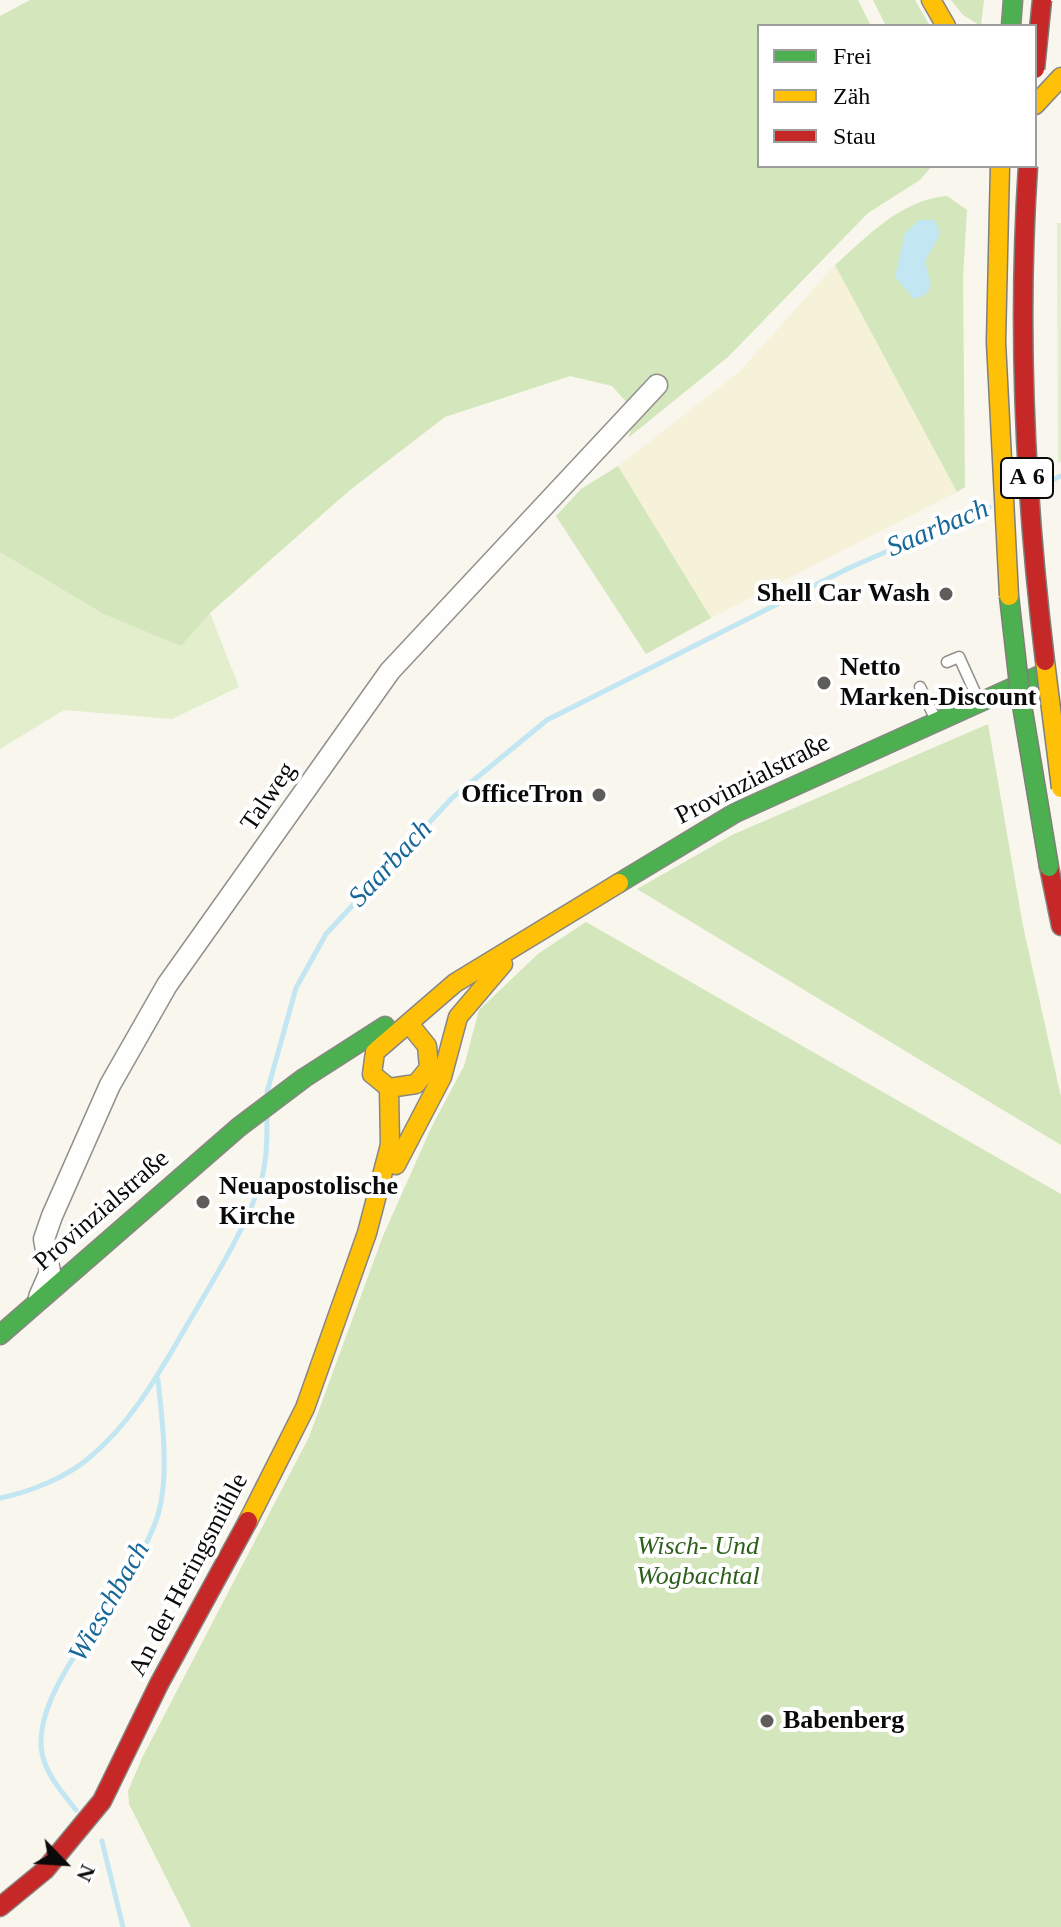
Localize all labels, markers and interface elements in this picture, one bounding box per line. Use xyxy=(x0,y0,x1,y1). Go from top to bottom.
legend xyxy=(757,24,1037,168)
text: Frei xyxy=(833,43,872,69)
text: Zäh xyxy=(833,83,870,109)
text: Stau xyxy=(833,123,876,149)
road number: A 6 xyxy=(1001,458,1053,498)
water label: Saarbach xyxy=(882,493,994,565)
place label: Shell Car Wash xyxy=(757,578,930,610)
marker: Shell Car Wash xyxy=(937,585,955,603)
place label: Netto Marken-Discount xyxy=(840,652,1036,714)
marker: Netto Marken-Discount xyxy=(815,674,833,692)
street label: Provinzialstraße xyxy=(671,728,835,832)
street label: Talweg xyxy=(235,757,303,837)
place label: OfficeTron xyxy=(461,779,583,811)
marker: OfficeTron xyxy=(590,786,608,804)
water label: Saarbach xyxy=(342,813,440,915)
street label: Provinzialstraße xyxy=(28,1144,176,1278)
place label: Neuapostolische Kirche xyxy=(219,1171,398,1232)
marker: Neuapostolische Kirche xyxy=(194,1193,212,1211)
street label: An der Heringsmühle xyxy=(122,1468,256,1682)
park label: Wisch- Und Wogbachtal xyxy=(636,1531,760,1592)
water label: Wieschbach xyxy=(62,1536,158,1668)
place label: Babenberg xyxy=(783,1705,904,1737)
marker: Babenberg xyxy=(758,1712,776,1730)
north arrow xyxy=(24,1823,104,1903)
text: N xyxy=(72,1861,101,1886)

